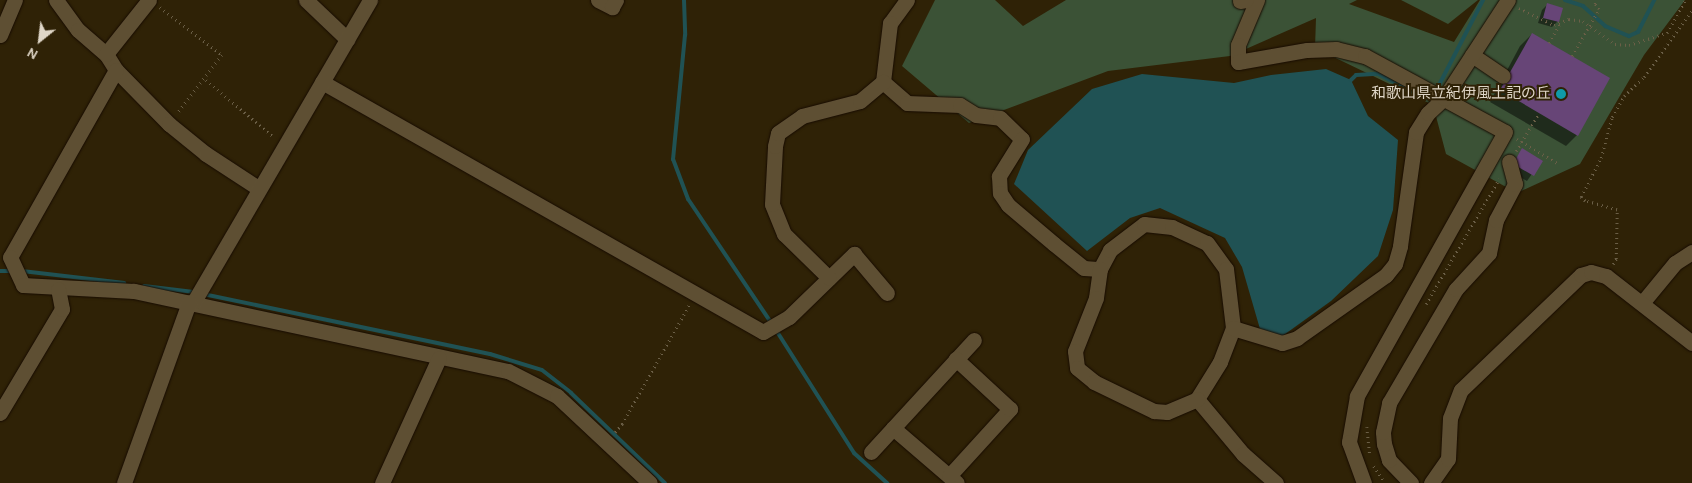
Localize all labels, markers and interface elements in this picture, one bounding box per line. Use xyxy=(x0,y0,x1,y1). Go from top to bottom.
north arrow xyxy=(15,15,65,65)
text: N xyxy=(24,44,41,63)
place label: 和歌山県立紀伊風土記の丘 xyxy=(1371,85,1551,103)
marker: 和歌山県立紀伊風土記の丘 xyxy=(1555,88,1567,100)

